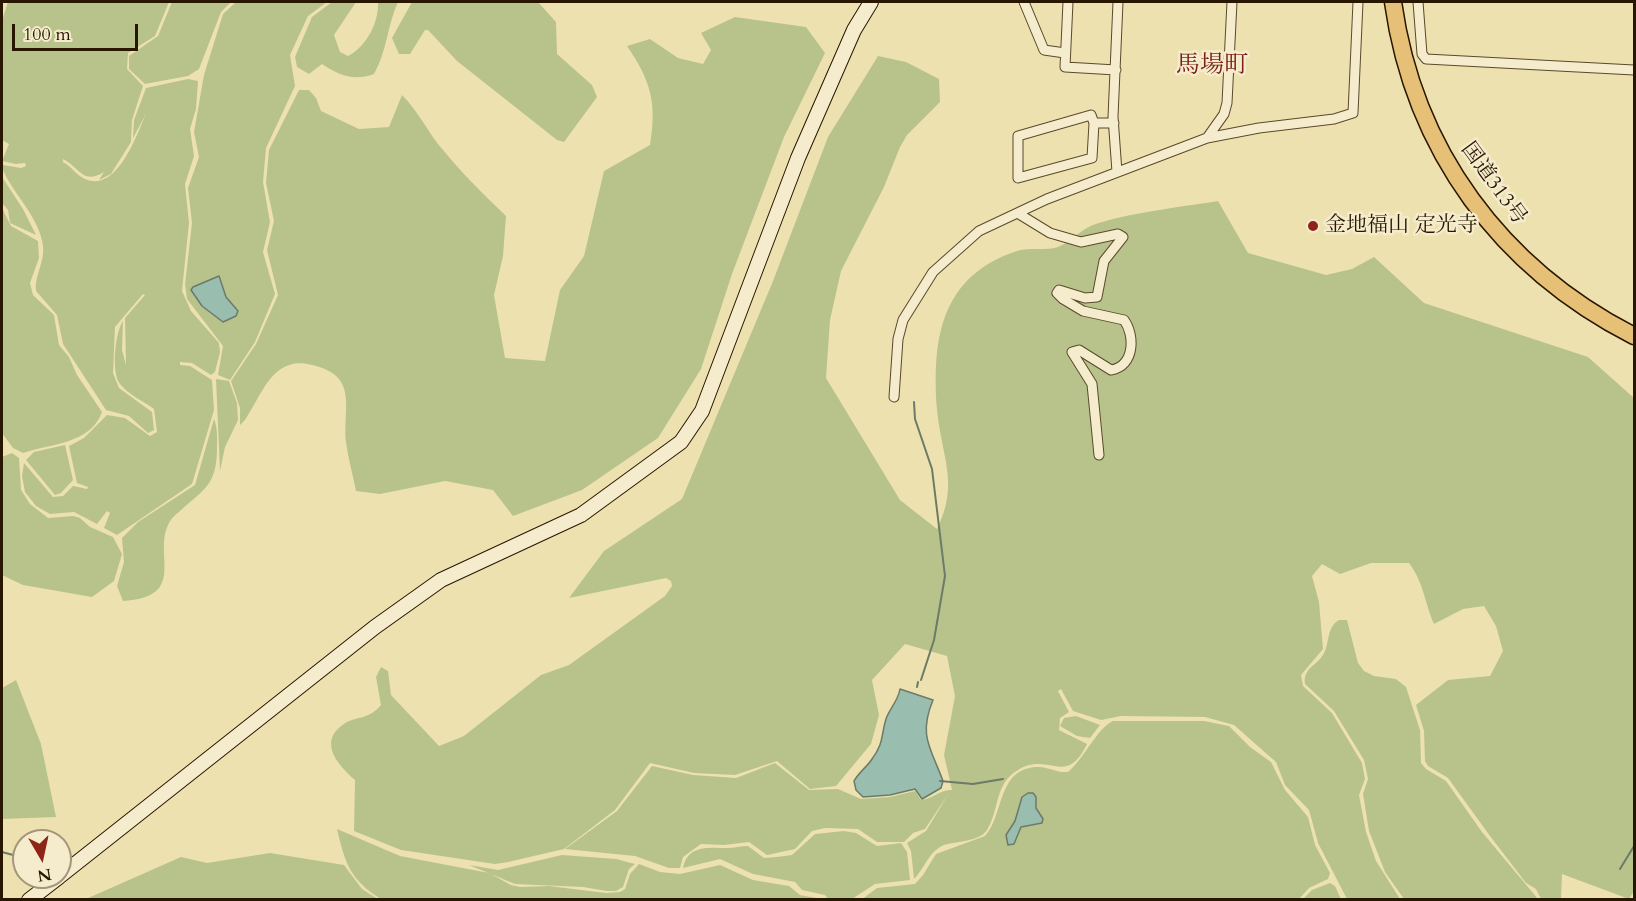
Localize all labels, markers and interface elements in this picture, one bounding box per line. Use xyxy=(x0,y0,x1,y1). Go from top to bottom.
scale bar xyxy=(15,12,141,50)
text: 100 m xyxy=(23,22,71,47)
district label: 馬場町 xyxy=(1176,52,1248,80)
street label: 国道313号 xyxy=(1455,138,1531,230)
place label: 金地福山 定光寺 xyxy=(1325,213,1478,239)
marker: 金地福山 定光寺 xyxy=(1306,219,1320,233)
north arrow xyxy=(12,829,72,889)
text: N xyxy=(36,863,53,887)

